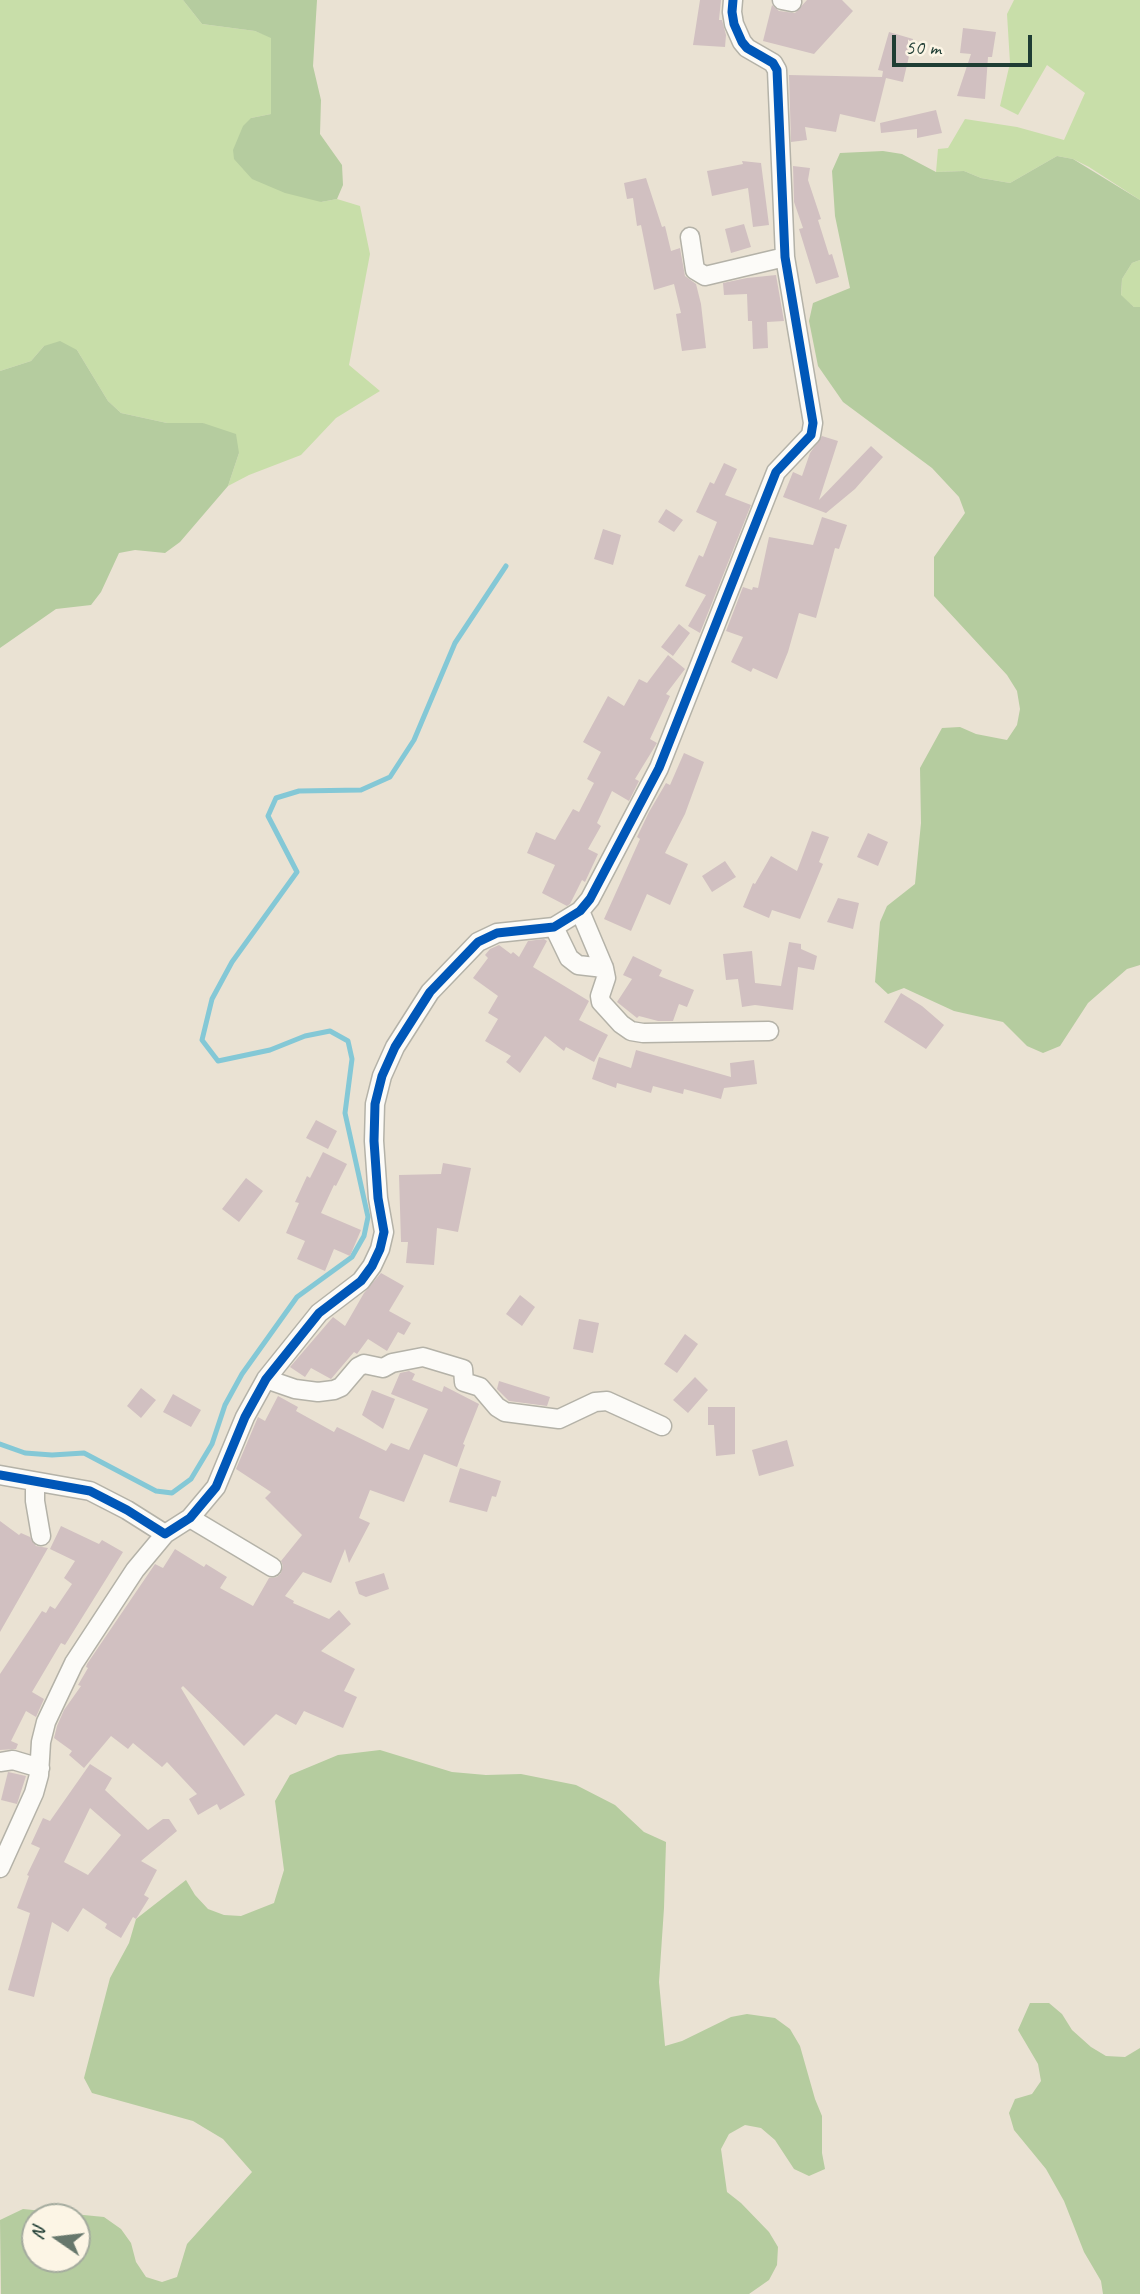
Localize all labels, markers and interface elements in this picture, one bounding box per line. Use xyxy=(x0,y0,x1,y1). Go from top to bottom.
scale bar xyxy=(895,21,1035,65)
text: 50 m xyxy=(905,34,941,60)
north arrow xyxy=(21,2203,91,2273)
text: N xyxy=(24,2225,51,2242)

